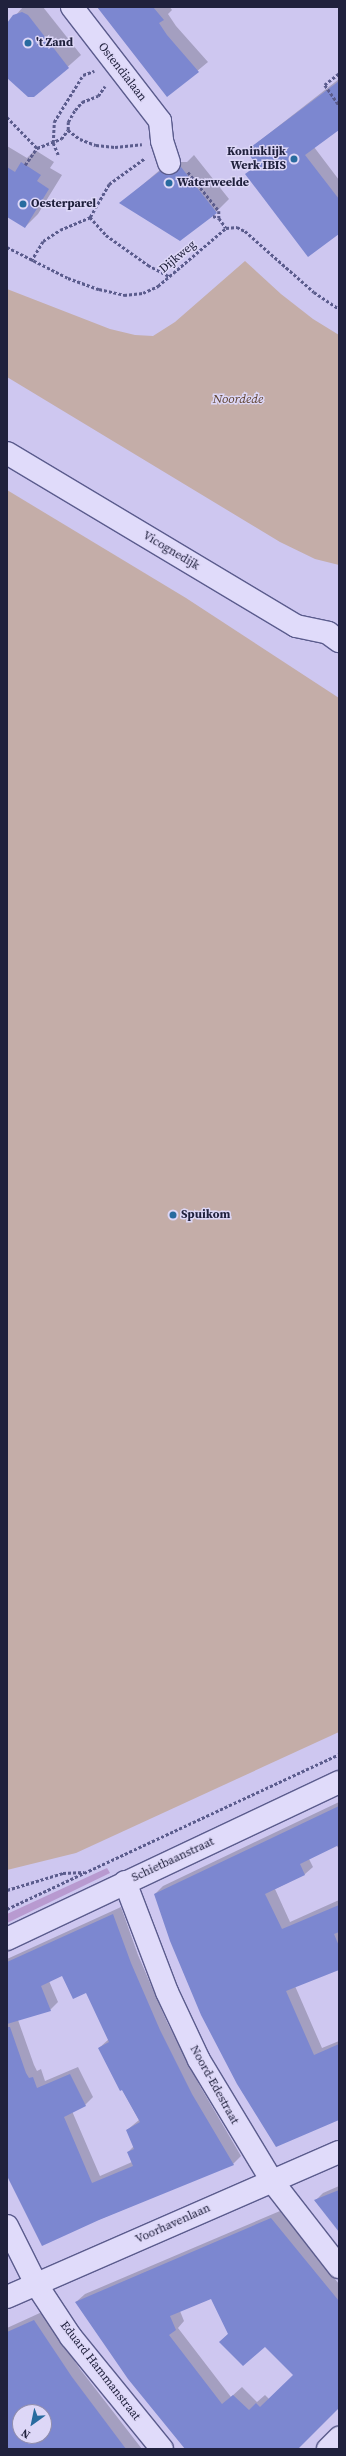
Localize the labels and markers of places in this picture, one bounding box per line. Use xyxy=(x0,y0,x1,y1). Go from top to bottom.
place label: 't Zand xyxy=(36,36,73,50)
marker: 't Zand xyxy=(23,38,33,48)
place label: Koninklijk Werk IBIS xyxy=(227,145,286,173)
marker: Koninklijk Werk IBIS xyxy=(289,154,299,164)
place label: Waterweelde xyxy=(177,176,249,190)
marker: Waterweelde xyxy=(164,178,174,188)
place label: Oesterparel xyxy=(31,197,96,211)
marker: Oesterparel xyxy=(18,199,28,209)
place label: Spuikom xyxy=(181,1208,230,1222)
marker: Spuikom xyxy=(168,1210,178,1220)

